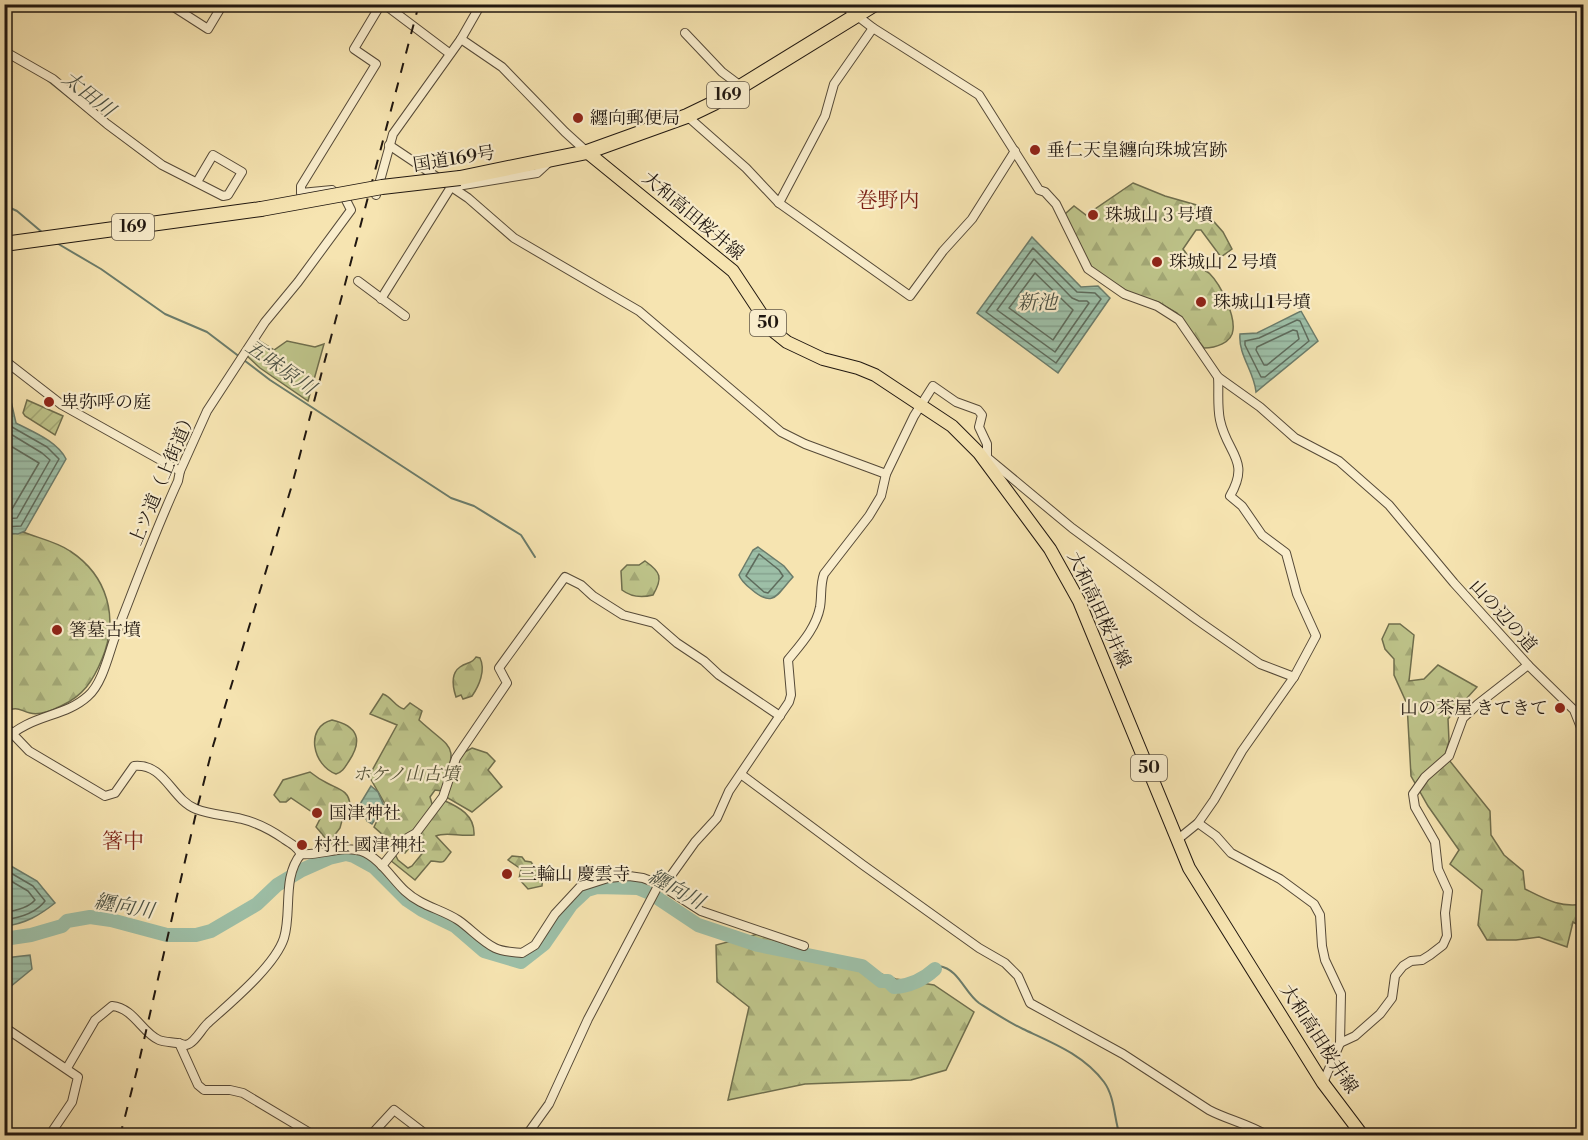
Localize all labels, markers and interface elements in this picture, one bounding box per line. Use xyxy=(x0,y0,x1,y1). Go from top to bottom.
water label: 太田川 xyxy=(57,67,121,125)
road number: 169 xyxy=(707,82,749,108)
place label: 纒向郵便局 xyxy=(590,107,680,130)
marker: 纒向郵便局 xyxy=(571,111,585,125)
place label: 垂仁天皇纏向珠城宮跡 xyxy=(1047,139,1227,162)
street label: 国道169号 xyxy=(411,141,497,177)
marker: 垂仁天皇纏向珠城宮跡 xyxy=(1028,143,1042,157)
street label: 大和高田桜井線 xyxy=(637,167,749,265)
district label: 巻野内 xyxy=(857,188,920,214)
place label: 珠城山３号墳 xyxy=(1105,204,1213,227)
marker: 珠城山３号墳 xyxy=(1086,208,1100,222)
road number: 169 xyxy=(112,214,154,240)
place label: 珠城山２号墳 xyxy=(1169,251,1277,274)
marker: 珠城山２号墳 xyxy=(1150,255,1164,269)
water label: 新池 xyxy=(1017,291,1059,316)
place label: 珠城山1号墳 xyxy=(1213,291,1311,314)
marker: 珠城山1号墳 xyxy=(1194,295,1208,309)
road number: 50 xyxy=(750,310,786,336)
water label: 五味原川 xyxy=(240,335,322,402)
place label: 卑弥呼の庭 xyxy=(61,391,151,414)
marker: 卑弥呼の庭 xyxy=(42,395,56,409)
street label: 上ツ道（上街道） xyxy=(124,407,202,549)
street label: 大和高田桜井線 xyxy=(1062,548,1136,672)
street label: 山の辺の道 xyxy=(1464,575,1542,657)
place label: 箸墓古墳 xyxy=(69,619,141,642)
marker: 箸墓古墳 xyxy=(50,623,64,637)
place label: 山の茶屋 きてきて xyxy=(1400,697,1548,720)
marker: 山の茶屋 きてきて xyxy=(1553,701,1567,715)
road number: 50 xyxy=(1131,755,1167,781)
park label: ホケノ山古墳 xyxy=(353,763,462,786)
place label: 国津神社 xyxy=(329,802,401,825)
marker: 国津神社 xyxy=(310,806,324,820)
district label: 箸中 xyxy=(102,829,144,855)
place label: 村社 國津神社 xyxy=(314,834,426,857)
marker: 村社 國津神社 xyxy=(295,838,309,852)
place label: 三輪山 慶雲寺 xyxy=(519,863,631,886)
water label: 纒向川 xyxy=(644,865,710,916)
marker: 三輪山 慶雲寺 xyxy=(500,867,514,881)
water label: 纒向川 xyxy=(92,889,158,925)
street label: 大和高田桜井線 xyxy=(1275,980,1363,1098)

